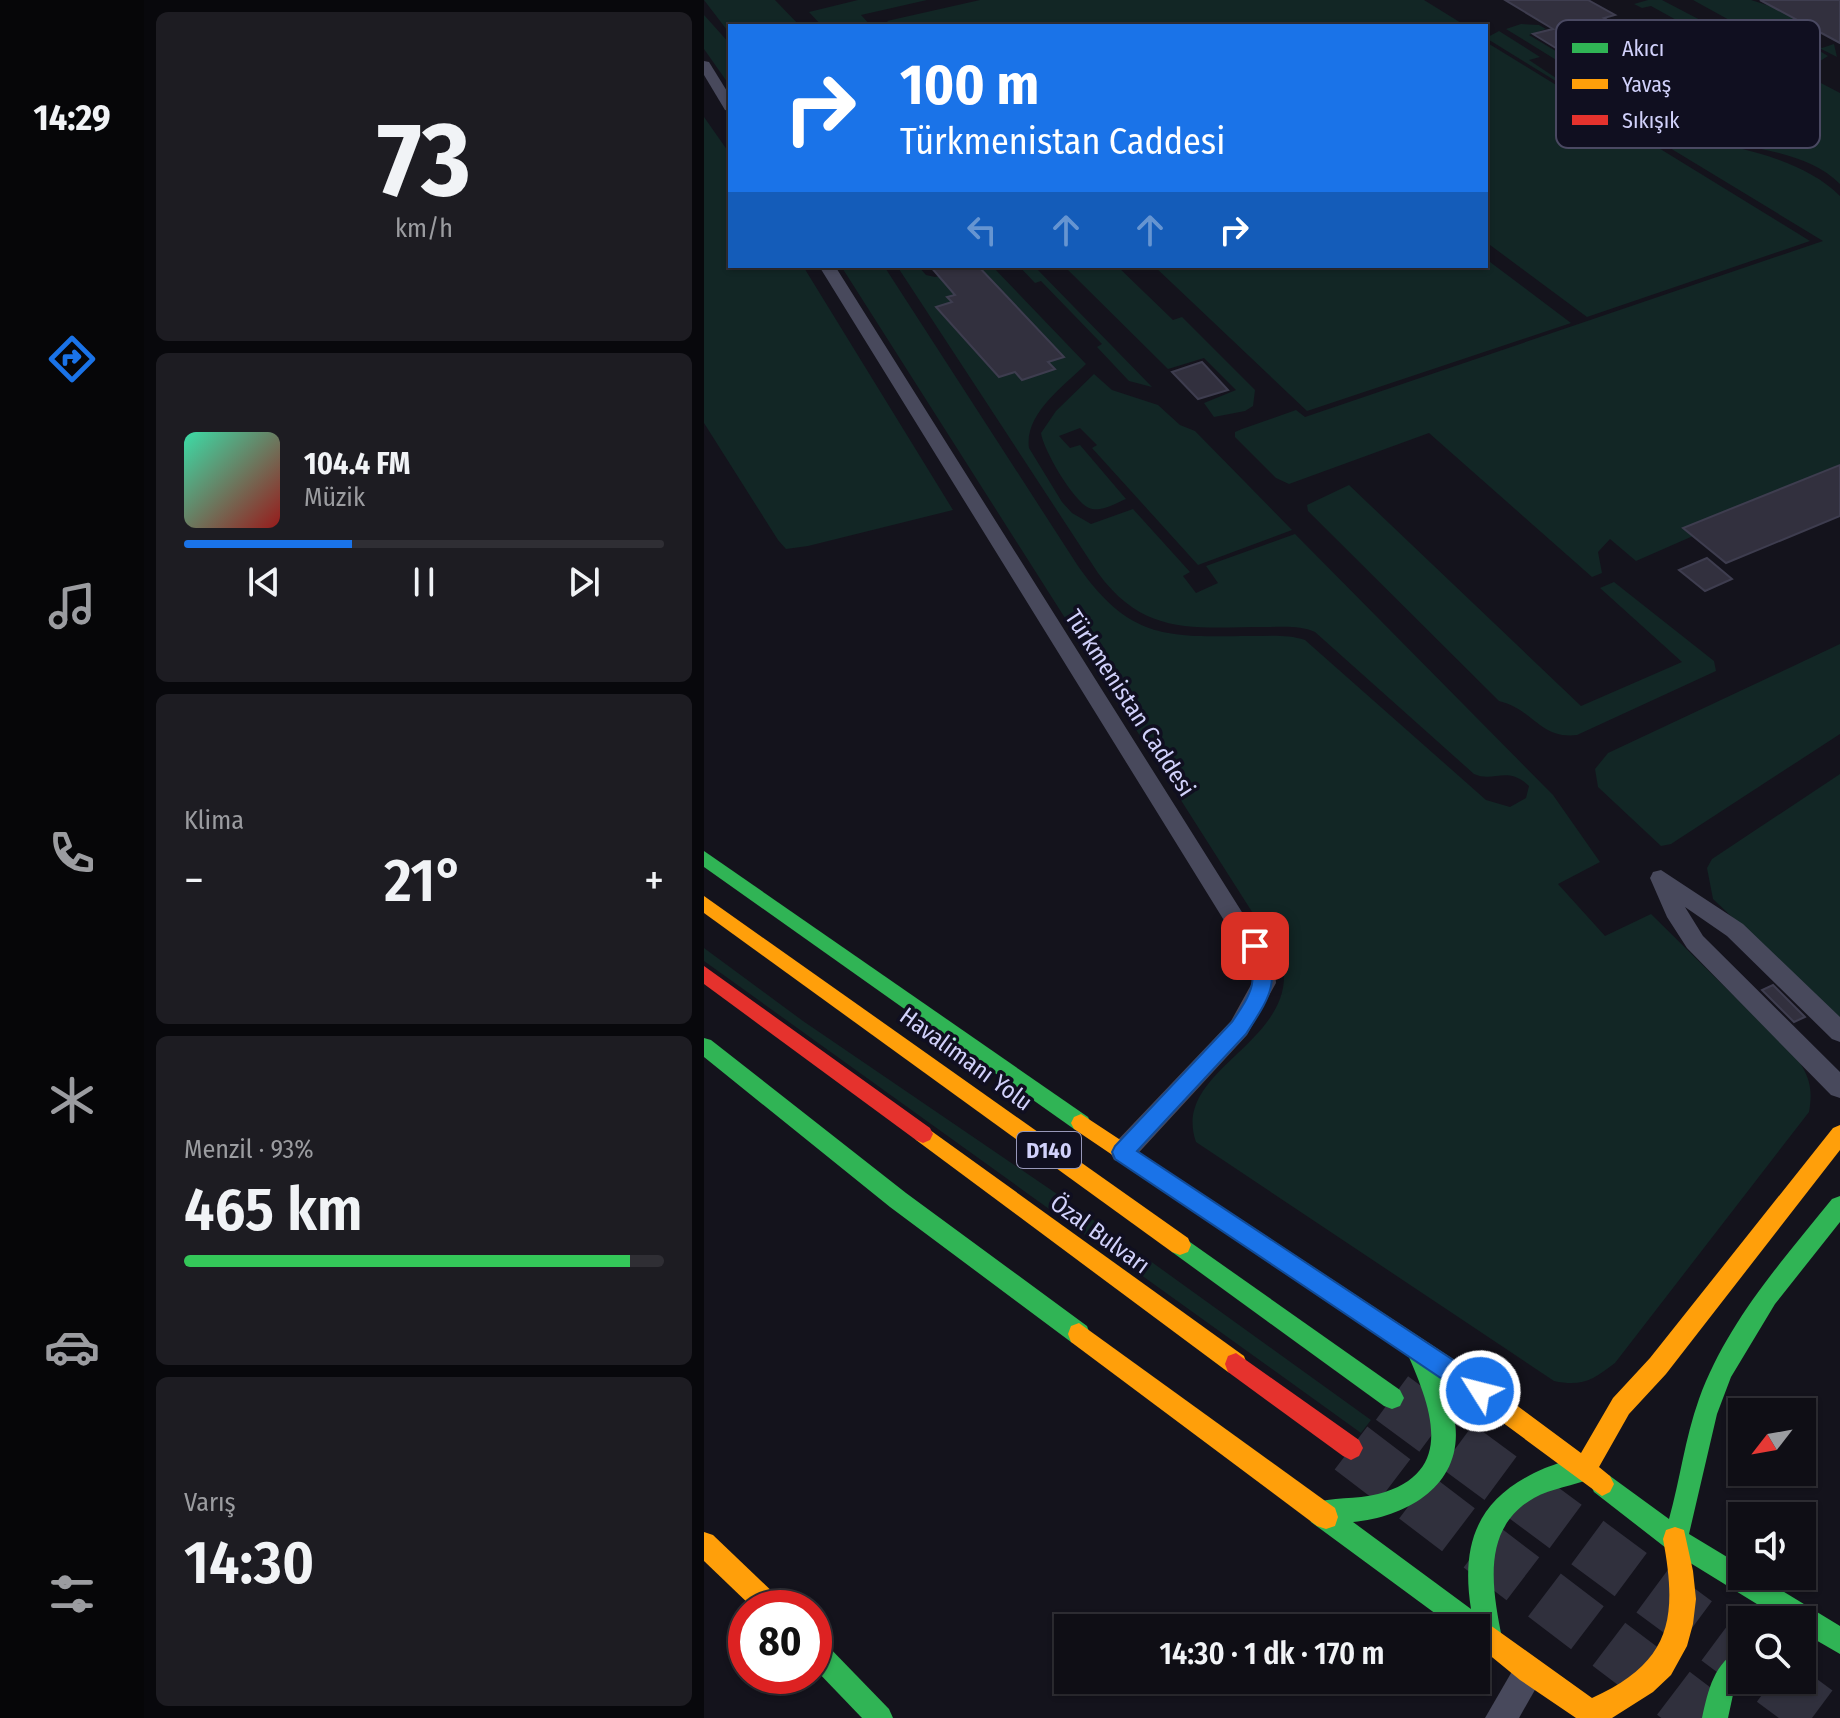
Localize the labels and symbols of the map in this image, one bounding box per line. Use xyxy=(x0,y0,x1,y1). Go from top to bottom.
legend xyxy=(1556,20,1820,148)
text: Akıcı xyxy=(1622,35,1664,62)
text: Yavaş xyxy=(1622,71,1671,98)
text: Sıkışık xyxy=(1622,107,1680,134)
street label: Türkmenistan Caddesi xyxy=(1059,604,1201,802)
pin xyxy=(1221,912,1289,980)
street label: Havalimanı Yolu xyxy=(894,1002,1038,1116)
road number: D140 xyxy=(1017,1132,1081,1168)
street label: Özal Bulvarı xyxy=(1045,1189,1155,1279)
position arrow xyxy=(1438,1349,1522,1433)
north arrow xyxy=(1728,1398,1816,1486)
speed limit sign: 80 xyxy=(728,1590,832,1694)

